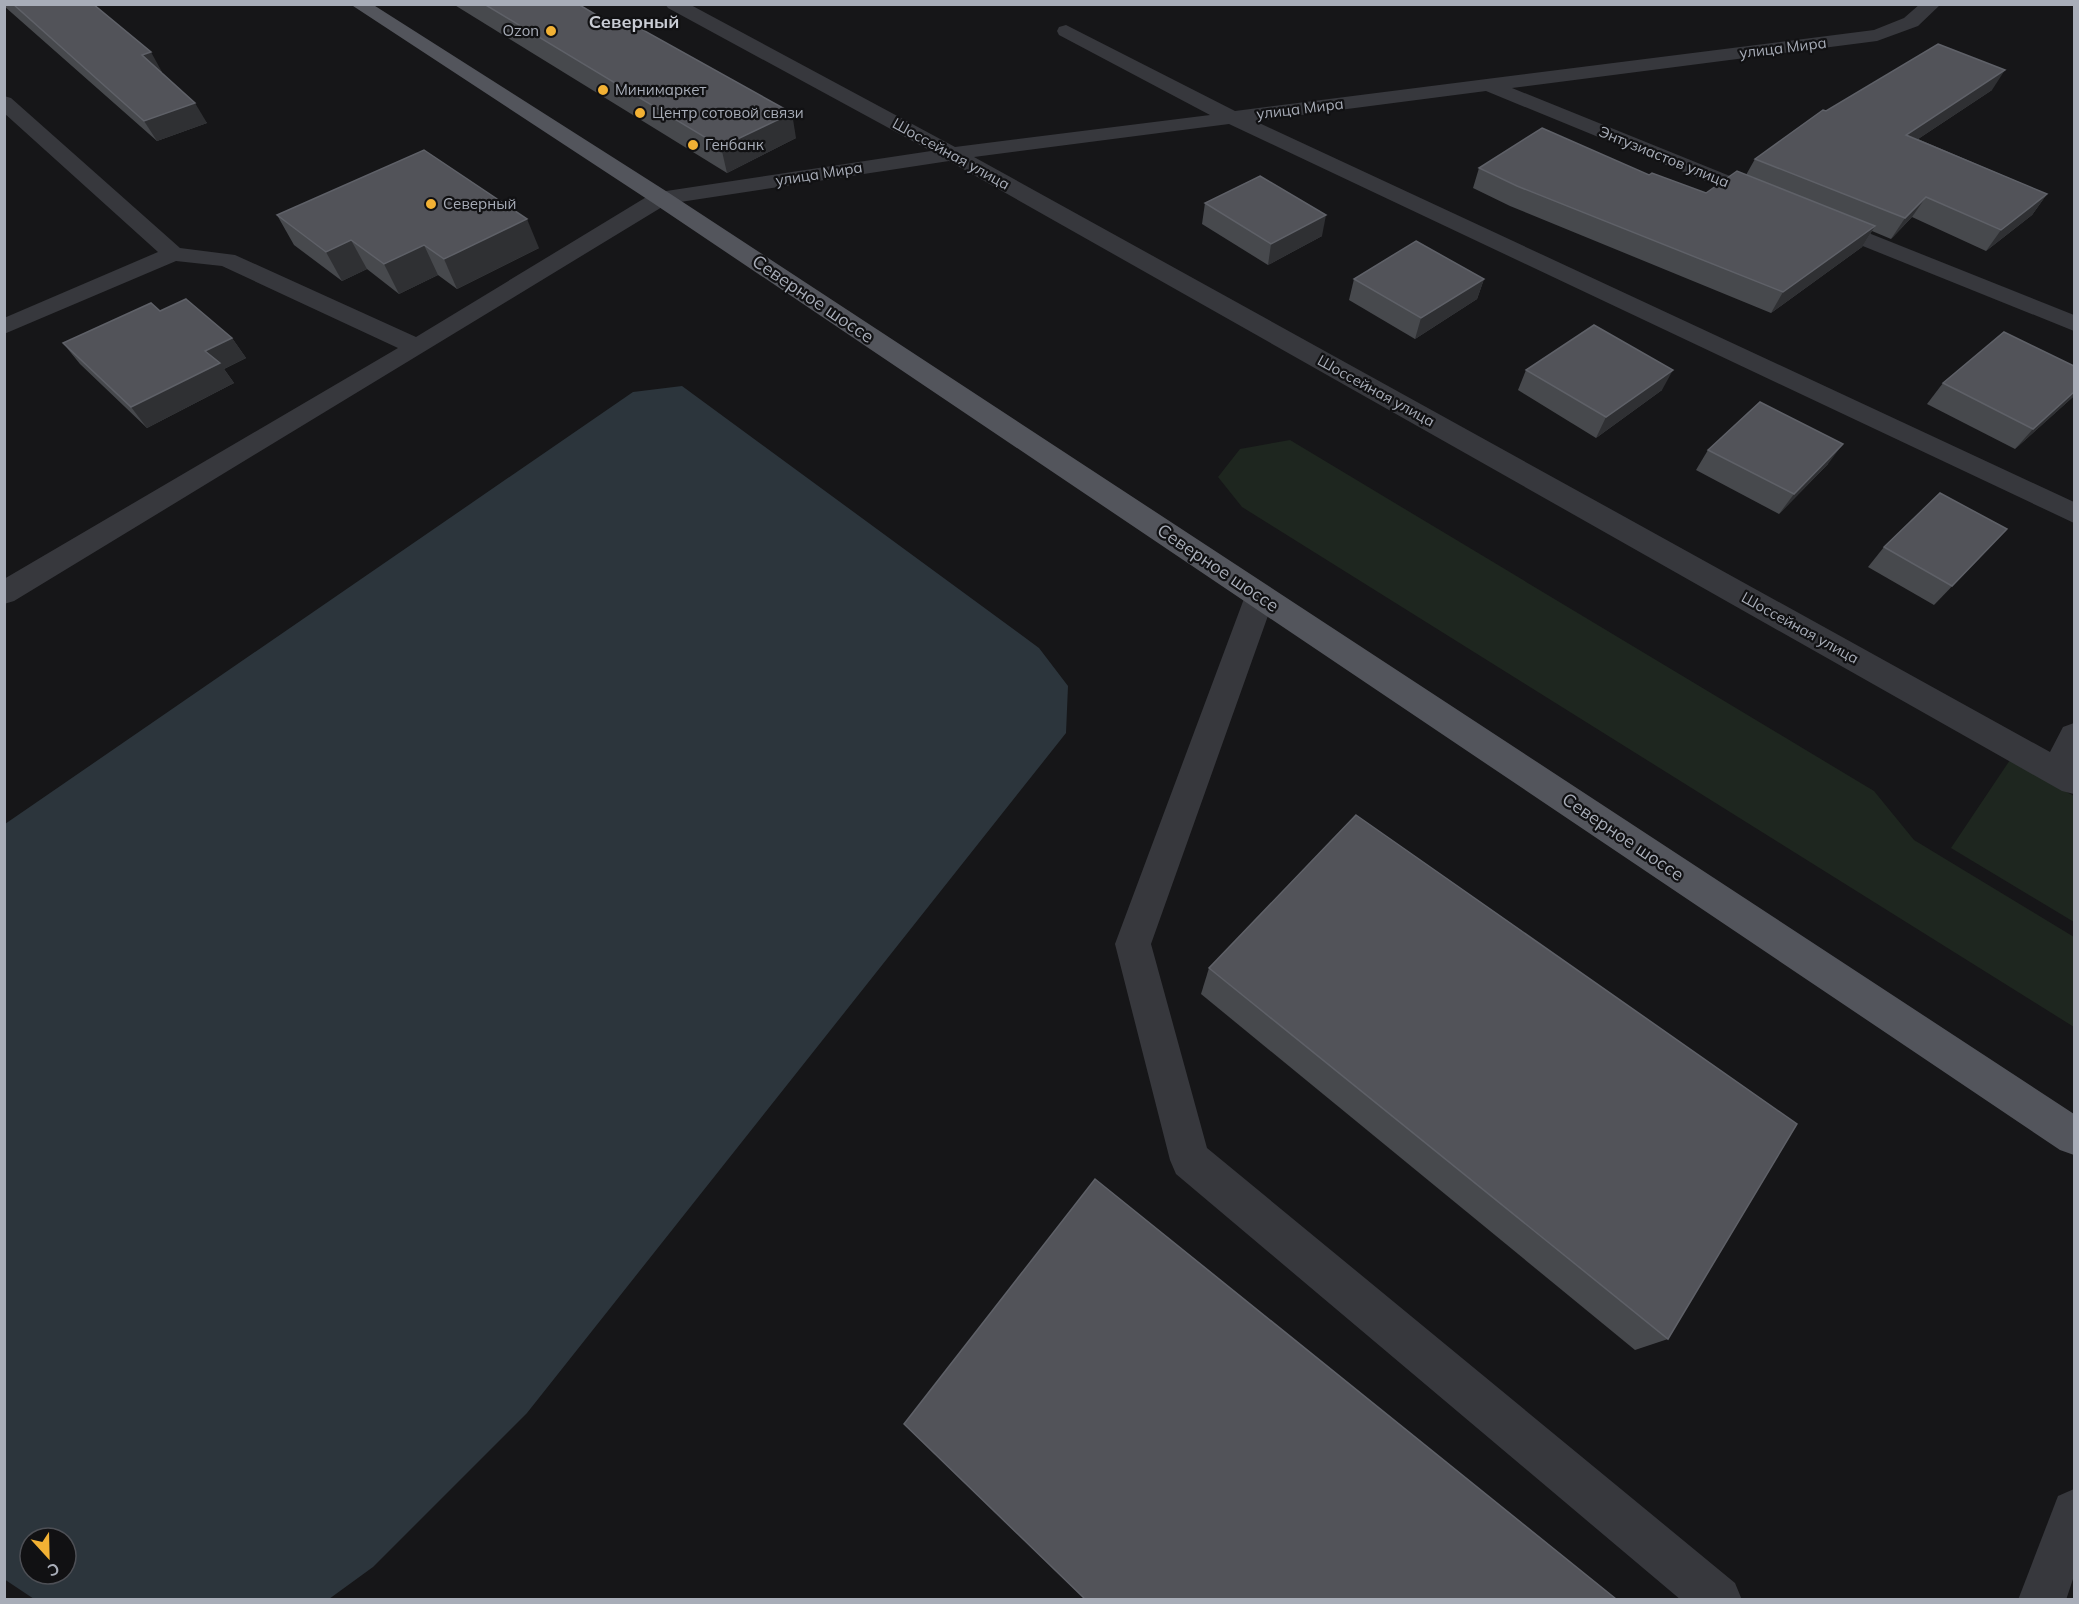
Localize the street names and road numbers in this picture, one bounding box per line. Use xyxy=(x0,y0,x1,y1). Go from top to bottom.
street label: улица Мира xyxy=(1738,33,1828,62)
street label: улица Мира xyxy=(1255,94,1345,123)
street label: Шоссейная улица xyxy=(889,113,1013,194)
street label: Энтузиастов улица xyxy=(1596,122,1732,191)
street label: улица Мира xyxy=(774,157,864,190)
street label: Северное шоссе xyxy=(748,249,879,348)
street label: Шоссейная улица xyxy=(1314,350,1438,431)
street label: Северное шоссе xyxy=(1153,518,1284,617)
street label: Шоссейная улица xyxy=(1738,587,1862,668)
street label: Северное шоссе xyxy=(1558,787,1689,886)

